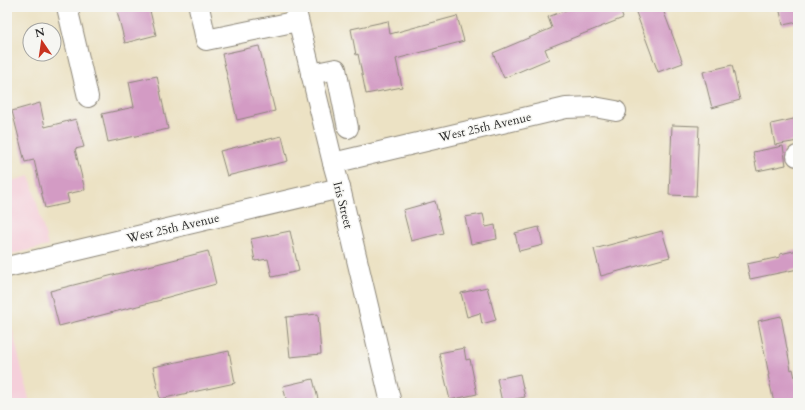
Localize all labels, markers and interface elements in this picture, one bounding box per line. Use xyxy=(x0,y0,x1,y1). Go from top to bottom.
north arrow xyxy=(22,22,62,62)
text: N xyxy=(34,24,47,41)
street label: West 25th Avenue xyxy=(436,109,533,146)
street label: Iris Street xyxy=(329,180,357,230)
street label: West 25th Avenue xyxy=(124,210,221,247)

